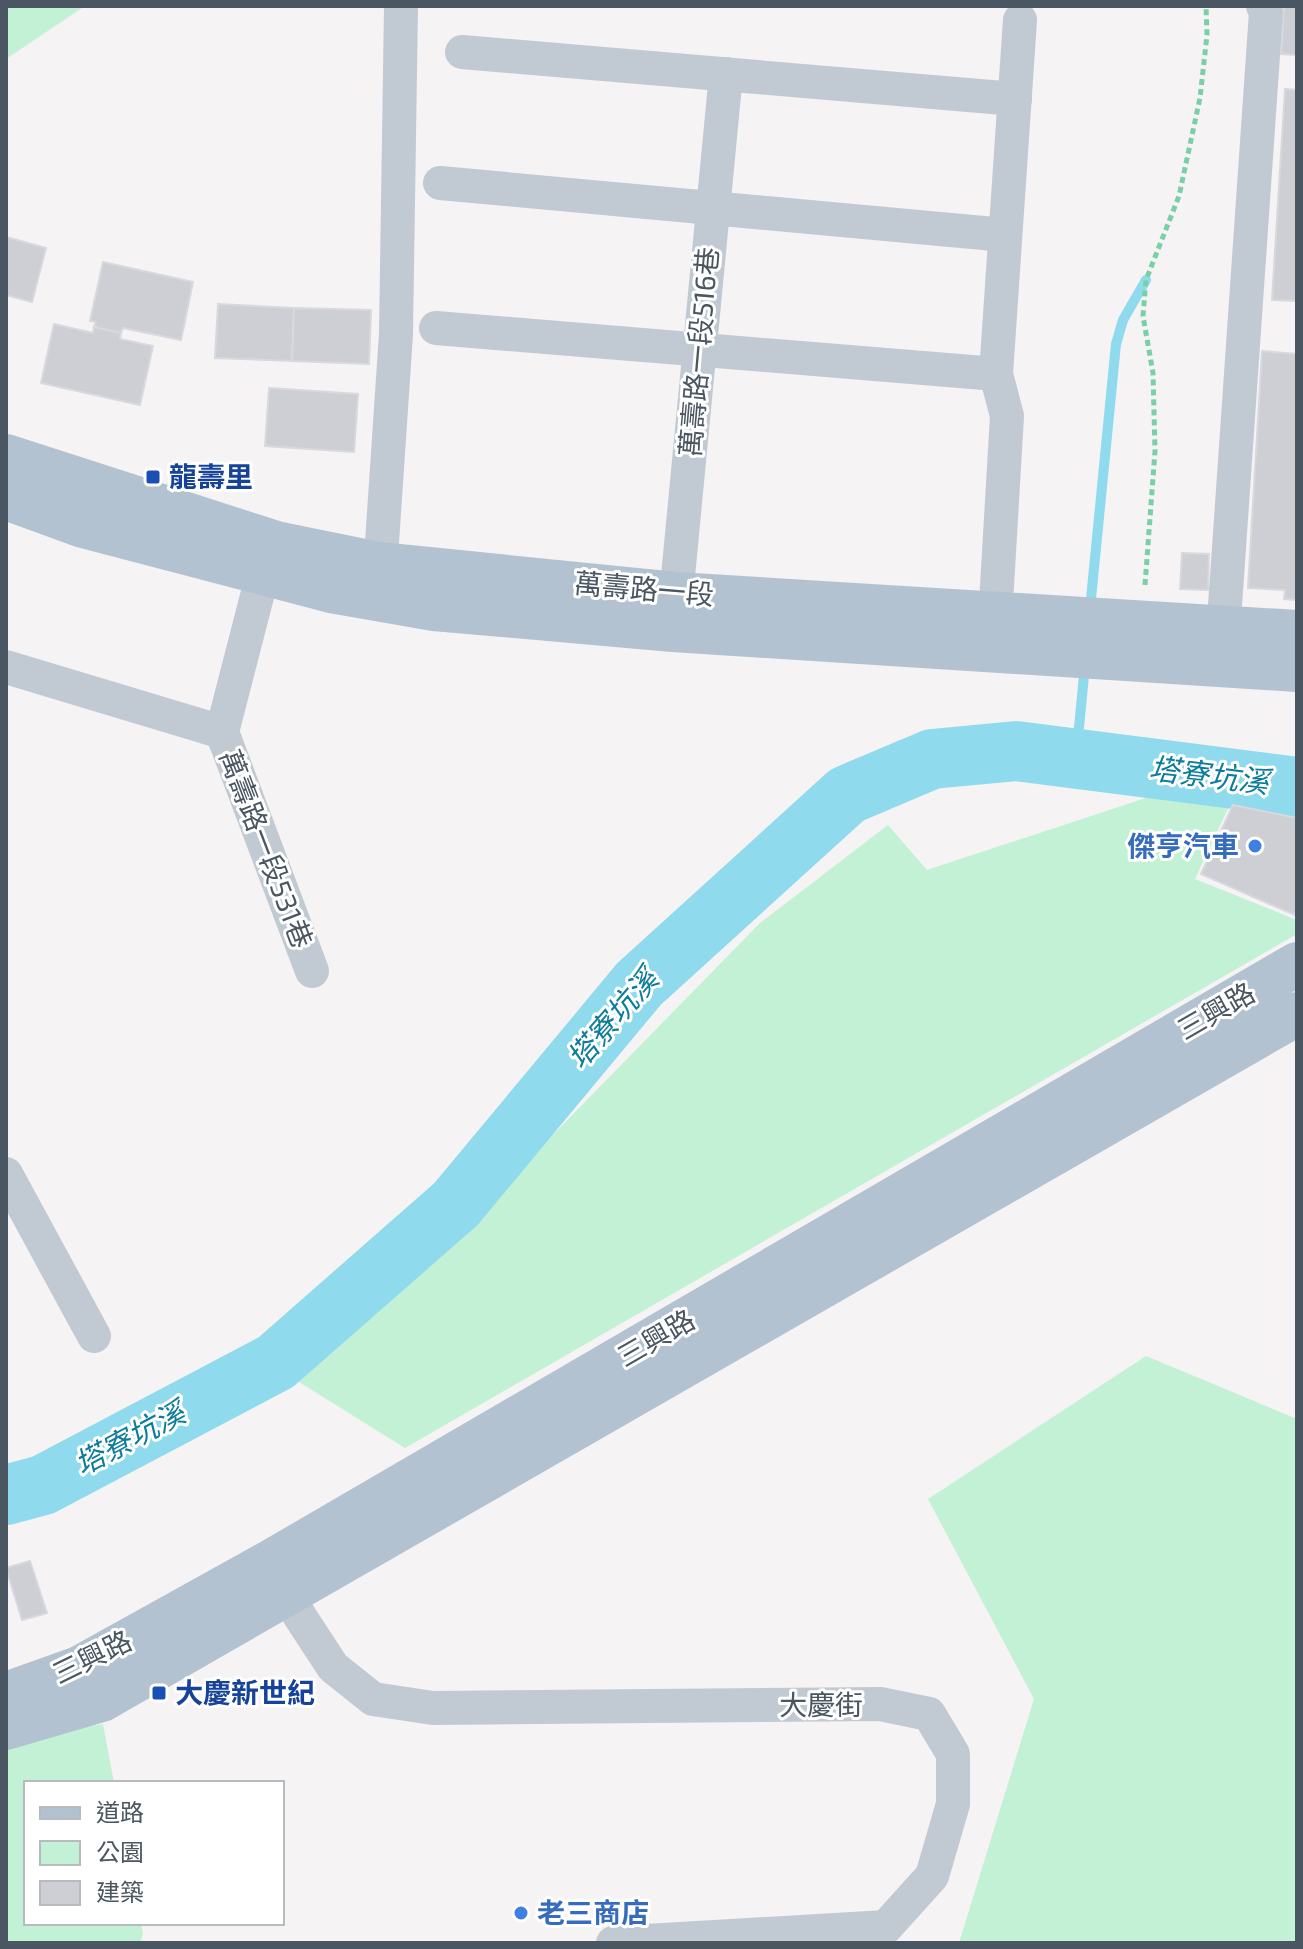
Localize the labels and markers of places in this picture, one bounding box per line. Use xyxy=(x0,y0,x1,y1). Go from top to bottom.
place label: 龍壽里 xyxy=(169,459,253,493)
marker: 龍壽里 xyxy=(144,468,162,486)
place label: 傑亨汽車 xyxy=(1127,828,1239,862)
marker: 傑亨汽車 xyxy=(1246,837,1264,855)
place label: 大慶新世紀 xyxy=(175,1675,315,1709)
marker: 大慶新世紀 xyxy=(150,1684,168,1702)
place label: 老三商店 xyxy=(537,1895,649,1929)
marker: 老三商店 xyxy=(512,1904,530,1922)

